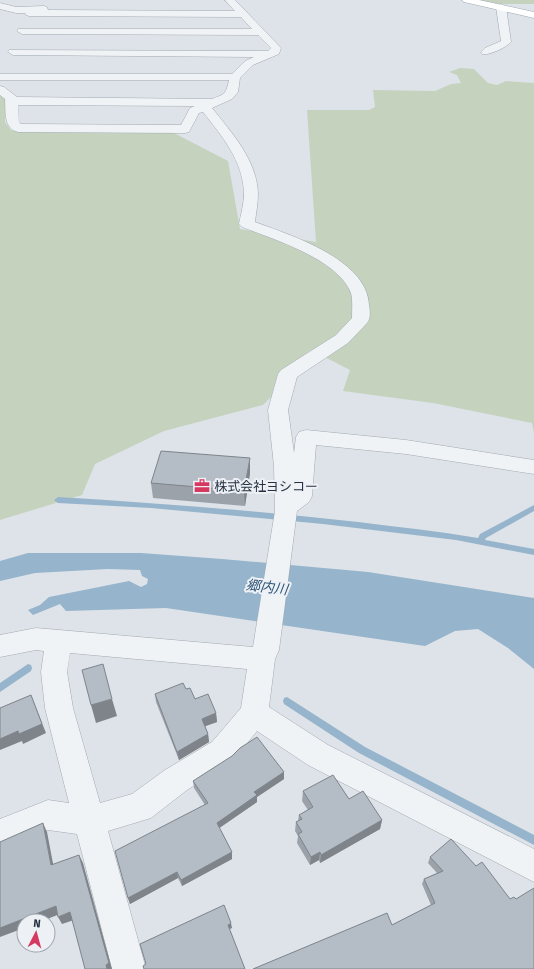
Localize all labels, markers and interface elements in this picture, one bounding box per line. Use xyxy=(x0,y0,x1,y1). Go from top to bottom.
office icon: 株式会社ヨシコー xyxy=(193,477,211,495)
place label: 株式会社ヨシコー xyxy=(214,479,318,494)
water label: 郷内川 xyxy=(245,577,291,599)
north arrow xyxy=(16,913,56,953)
text: N xyxy=(33,917,41,930)

